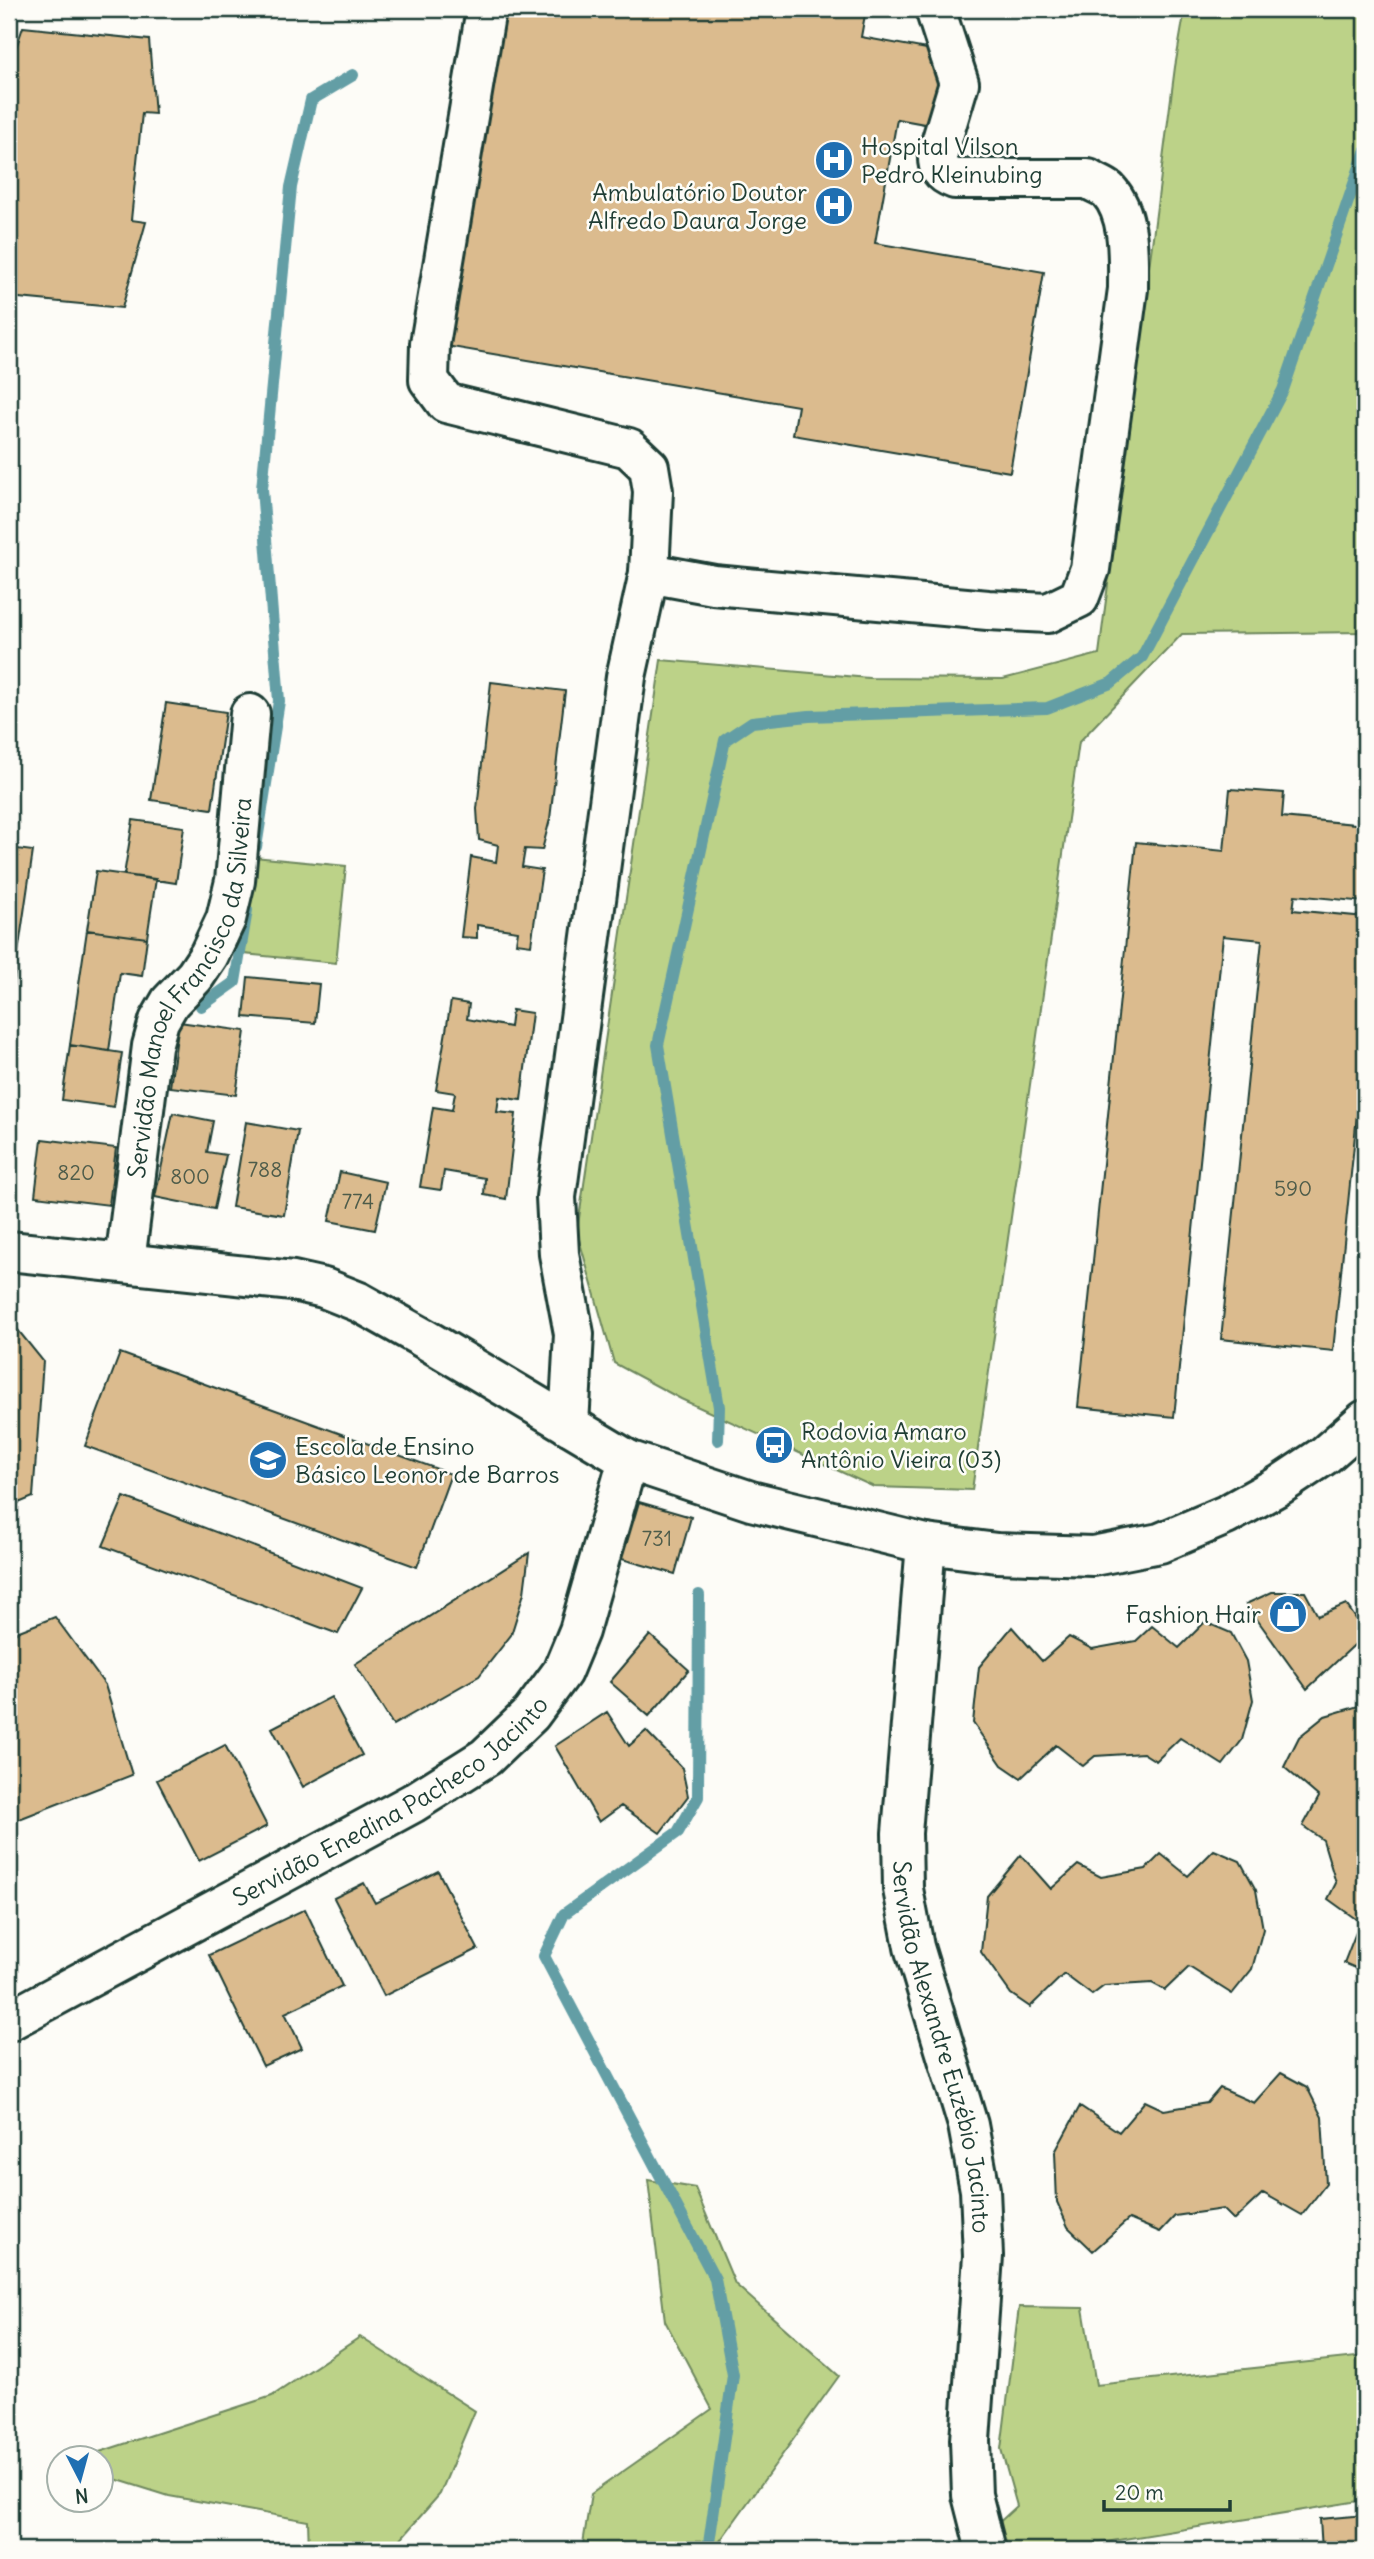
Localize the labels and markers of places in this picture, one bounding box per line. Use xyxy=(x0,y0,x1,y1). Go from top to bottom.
place label: Hospital Vilson Pedro Kleinubing xyxy=(861,131,1043,189)
hospital icon: Hospital Vilson Pedro Kleinubing xyxy=(813,139,855,181)
place label: Ambulatório Doutor Alfredo Daura Jorge xyxy=(588,177,807,235)
hospital icon: Ambulatório Doutor Alfredo Daura Jorge xyxy=(813,185,855,227)
place label: Rodovia Amaro Antônio Vieira (03) xyxy=(801,1416,1001,1474)
bus stop icon: Rodovia Amaro Antônio Vieira (03) xyxy=(753,1424,795,1466)
place label: Escola de Ensino Básico Leonor de Barros xyxy=(295,1431,559,1489)
school or university icon: Escola de Ensino Básico Leonor de Barros xyxy=(247,1439,289,1481)
shop icon: Fashion Hair xyxy=(1267,1593,1309,1635)
place label: Fashion Hair xyxy=(1125,1599,1261,1629)

